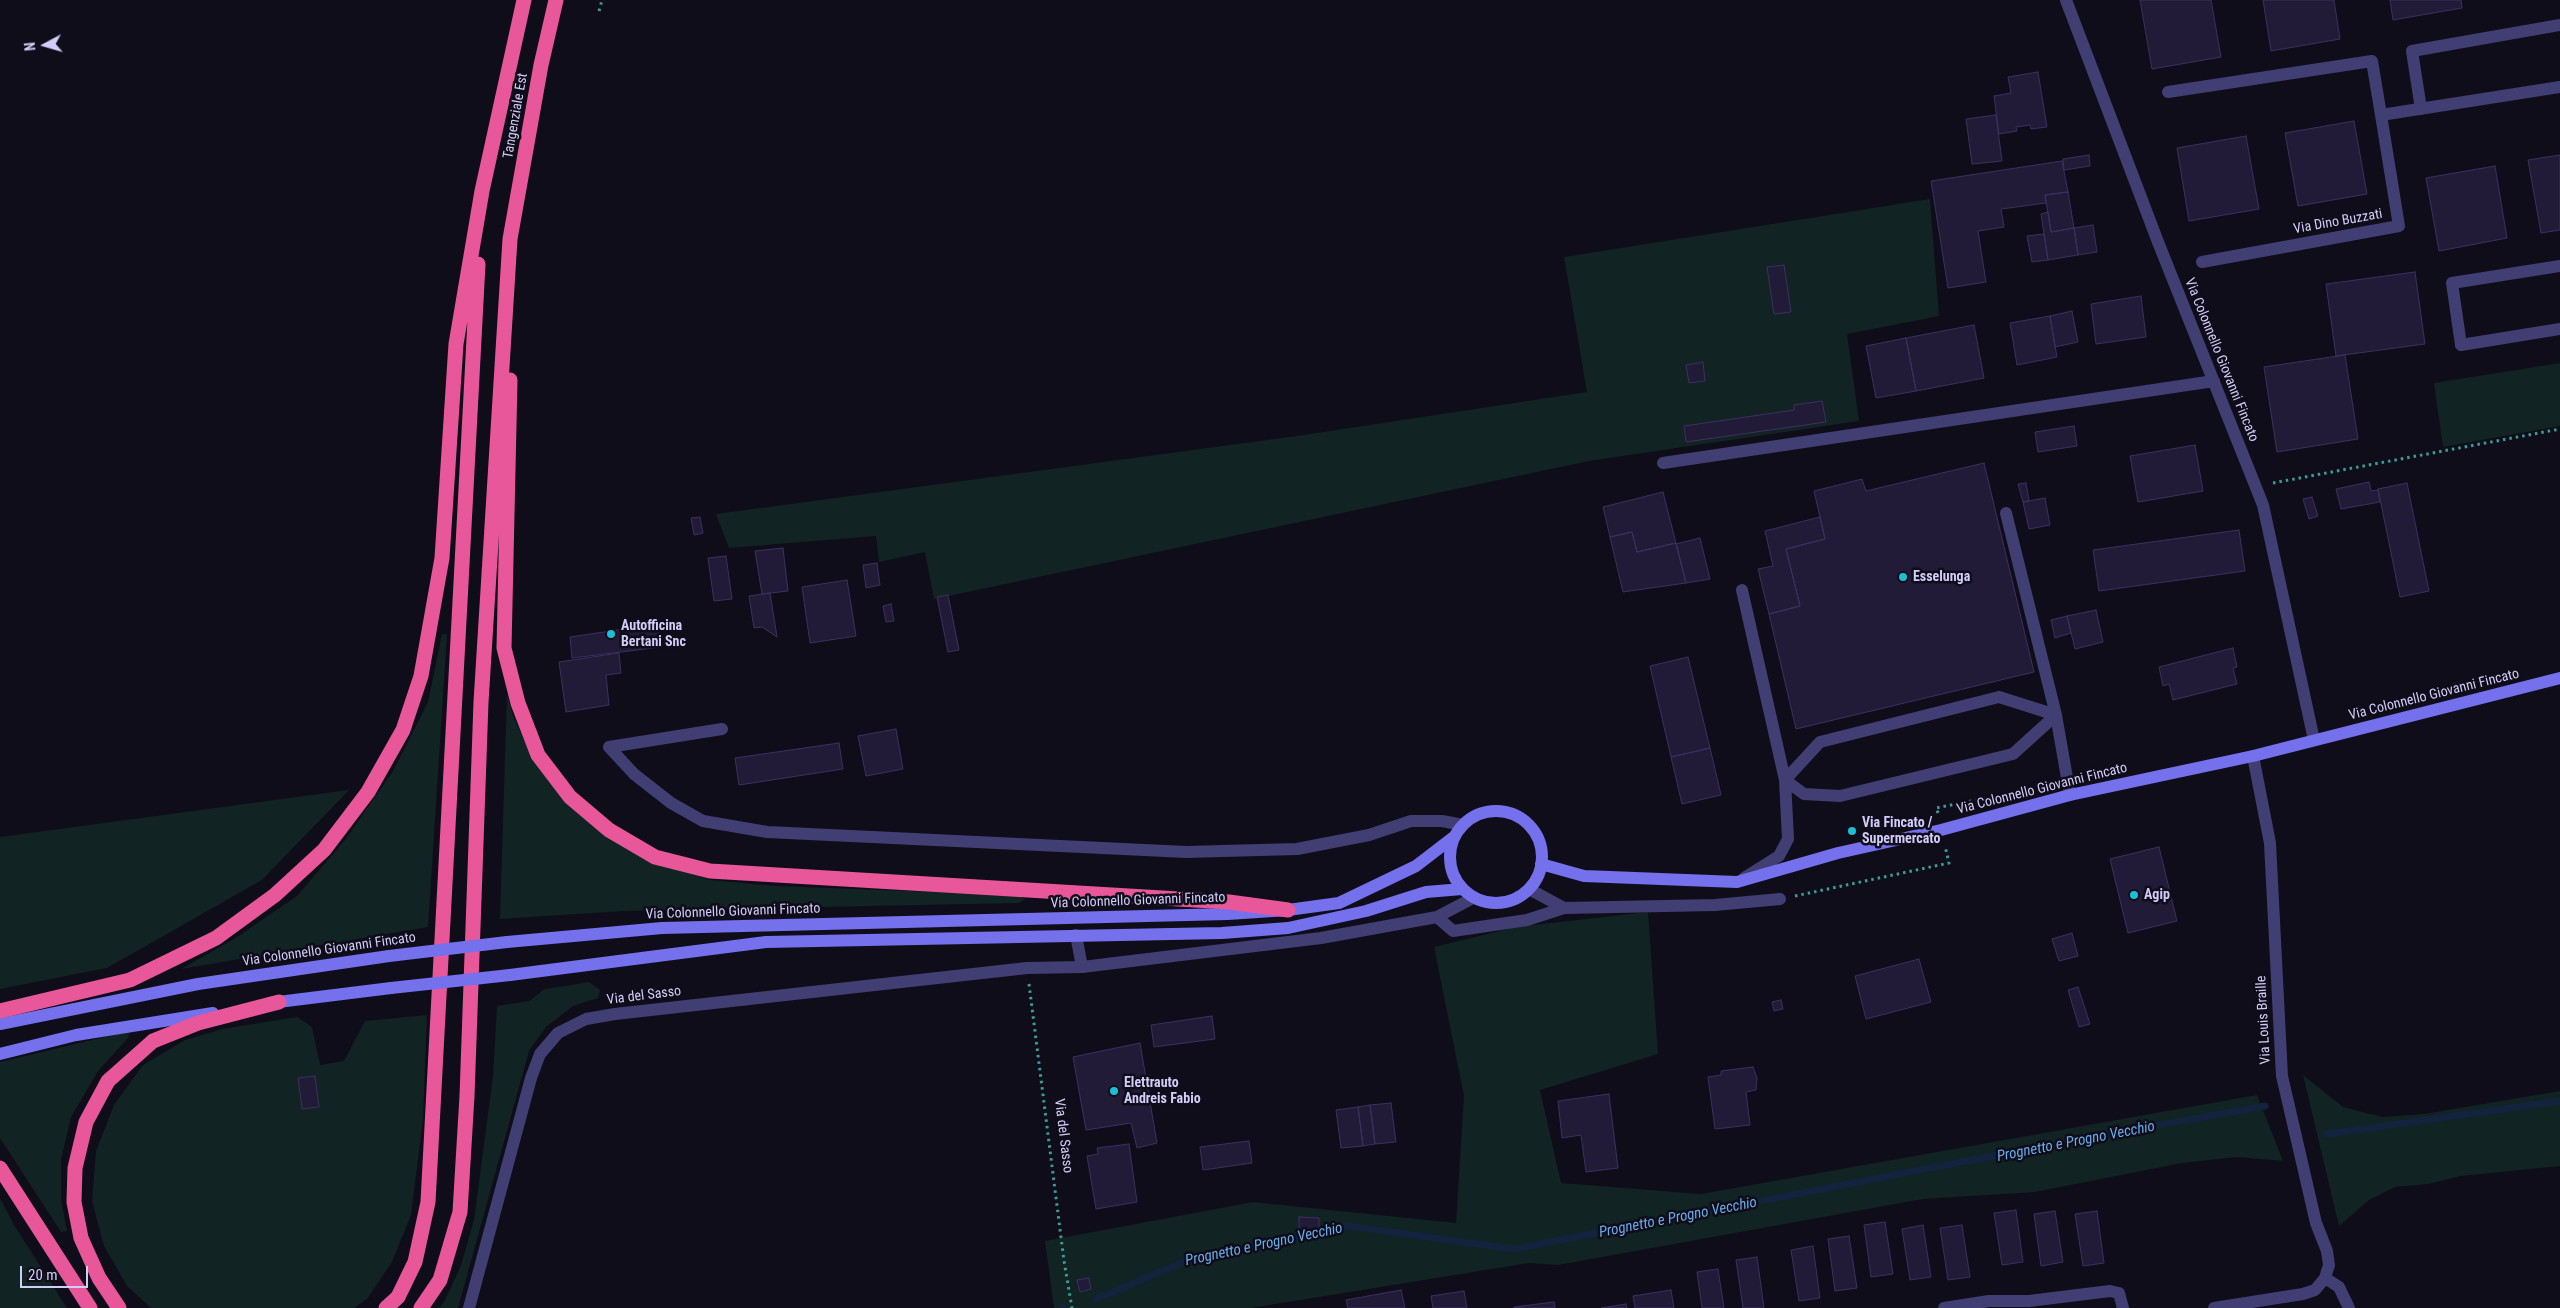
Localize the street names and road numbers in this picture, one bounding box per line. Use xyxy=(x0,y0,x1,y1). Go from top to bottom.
street label: Tangenziale Est xyxy=(500,72,532,160)
street label: Via Dino Buzzati xyxy=(2292,206,2384,238)
street label: Via Colonnello Giovanni Fincato xyxy=(2180,276,2262,444)
street label: Via Colonnello Giovanni Fincato xyxy=(2347,666,2521,724)
street label: Via Colonnello Giovanni Fincato xyxy=(1955,760,2129,818)
street label: Via Colonnello Giovanni Fincato xyxy=(1050,890,1226,912)
street label: Via Colonnello Giovanni Fincato xyxy=(645,901,821,923)
street label: Via Colonnello Giovanni Fincato xyxy=(241,930,417,970)
street label: Via Louis Braille xyxy=(2253,975,2275,1065)
street label: Via del Sasso xyxy=(606,983,682,1009)
street label: Via del Sasso xyxy=(1050,1098,1076,1174)

